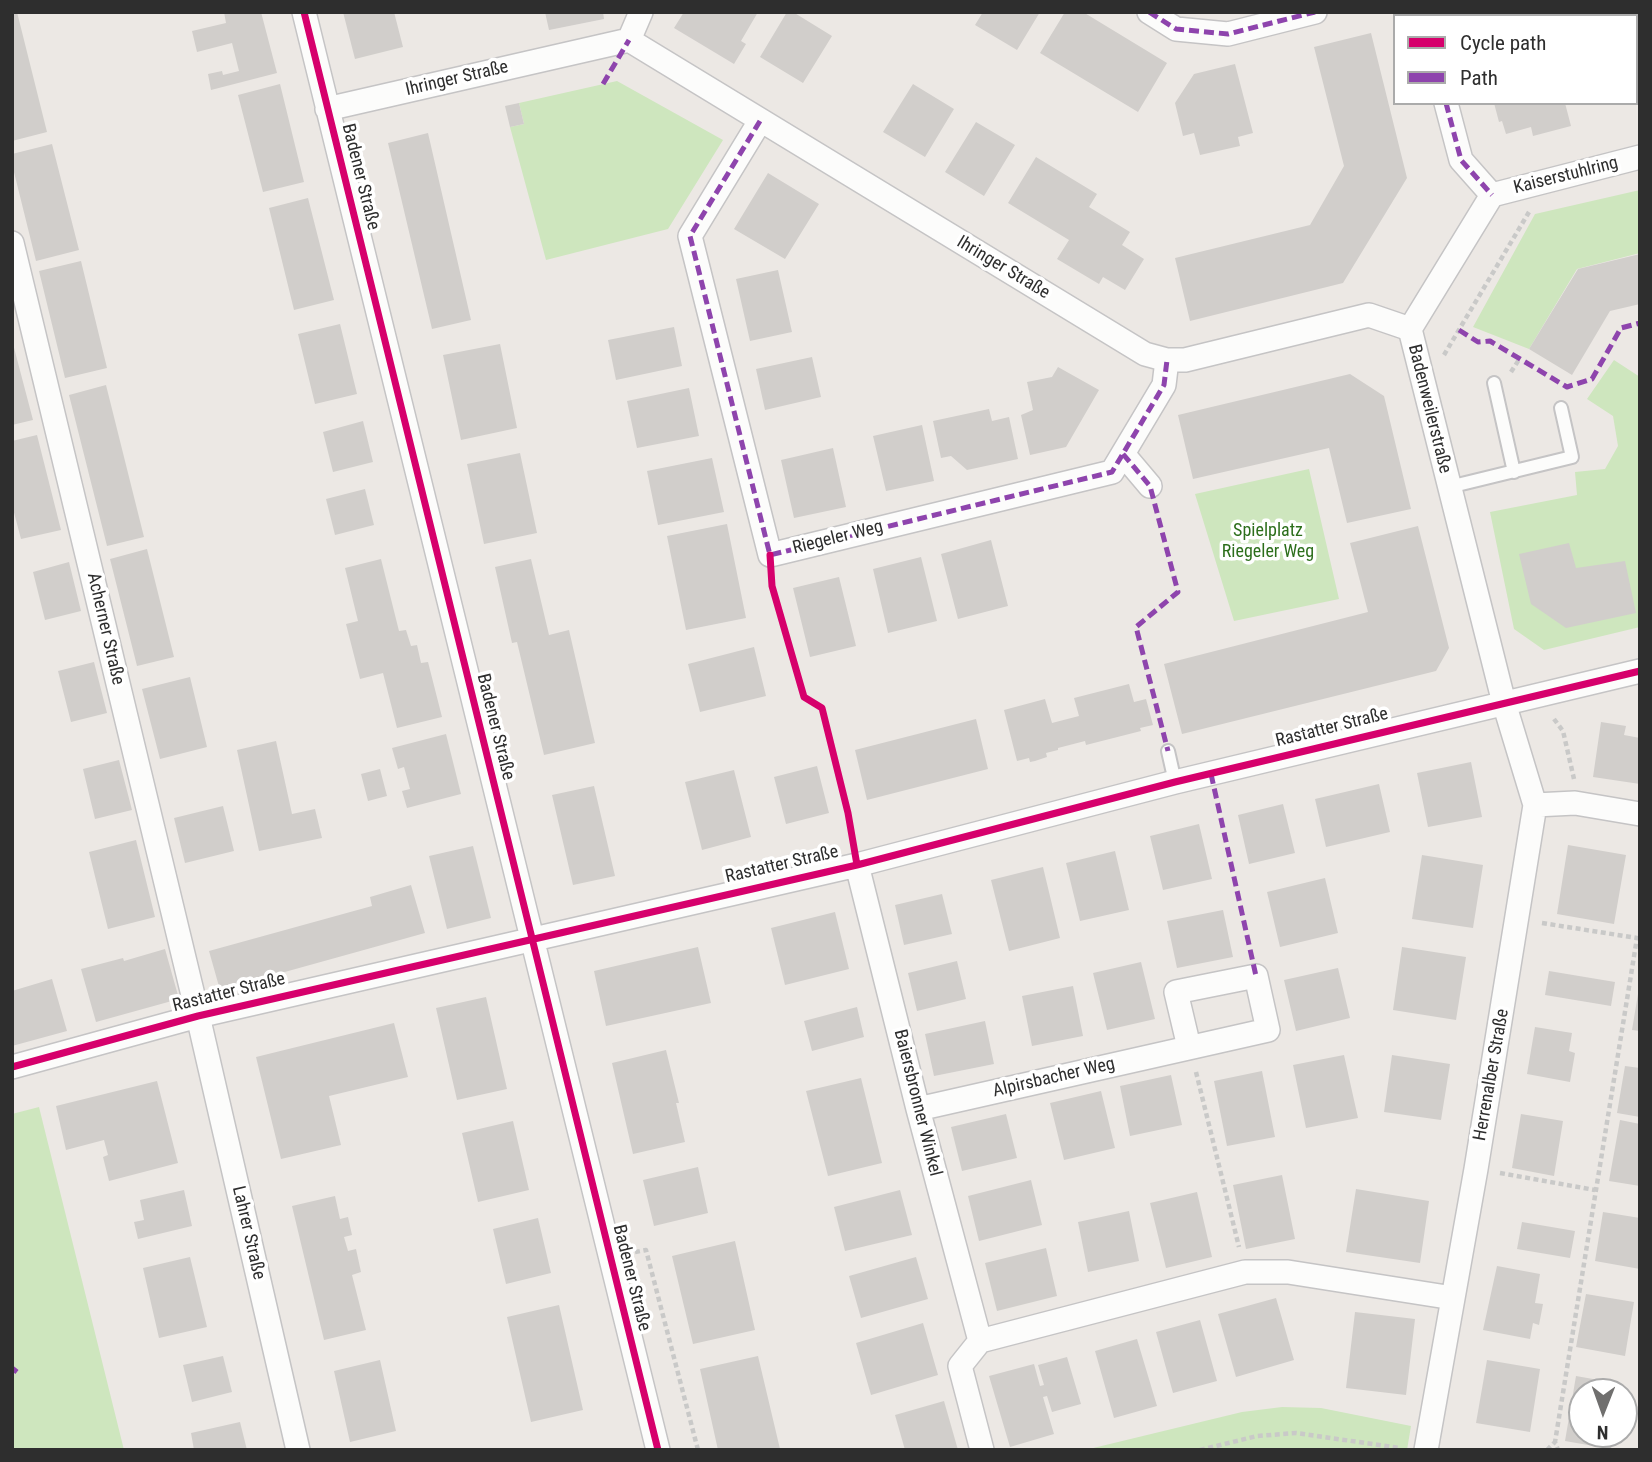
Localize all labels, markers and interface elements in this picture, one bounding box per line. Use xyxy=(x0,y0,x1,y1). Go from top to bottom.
legend xyxy=(1393,14,1638,105)
text: Cycle path xyxy=(1460,31,1546,55)
street label: Ihringer Straße xyxy=(404,57,510,101)
text: Path xyxy=(1460,66,1498,90)
street label: Badener Straße xyxy=(336,122,384,232)
street label: Kaiserstuhlring xyxy=(1511,153,1621,199)
street label: Ihringer Straße xyxy=(953,232,1053,304)
street label: Badenweilerstraße xyxy=(1403,342,1455,476)
street label: Riegeler Weg xyxy=(791,516,885,560)
park label: Spielplatz Riegeler Weg xyxy=(1222,520,1314,562)
street label: Acherner Straße xyxy=(82,571,128,687)
street label: Badener Straße xyxy=(471,672,519,782)
street label: Rastatter Straße xyxy=(1273,704,1391,752)
street label: Rastatter Straße xyxy=(723,842,841,888)
street label: Rastatter Straße xyxy=(170,969,288,1017)
street label: Herrenalber Straße xyxy=(1470,1007,1514,1143)
street label: Baiersbronner Winkel xyxy=(888,1027,946,1179)
street label: Alpirsbacher Weg xyxy=(991,1053,1117,1103)
street label: Lahrer Straße xyxy=(227,1184,269,1282)
street label: Badener Straße xyxy=(607,1223,655,1333)
north arrow xyxy=(1568,1378,1638,1448)
text: N xyxy=(1597,1421,1609,1444)

